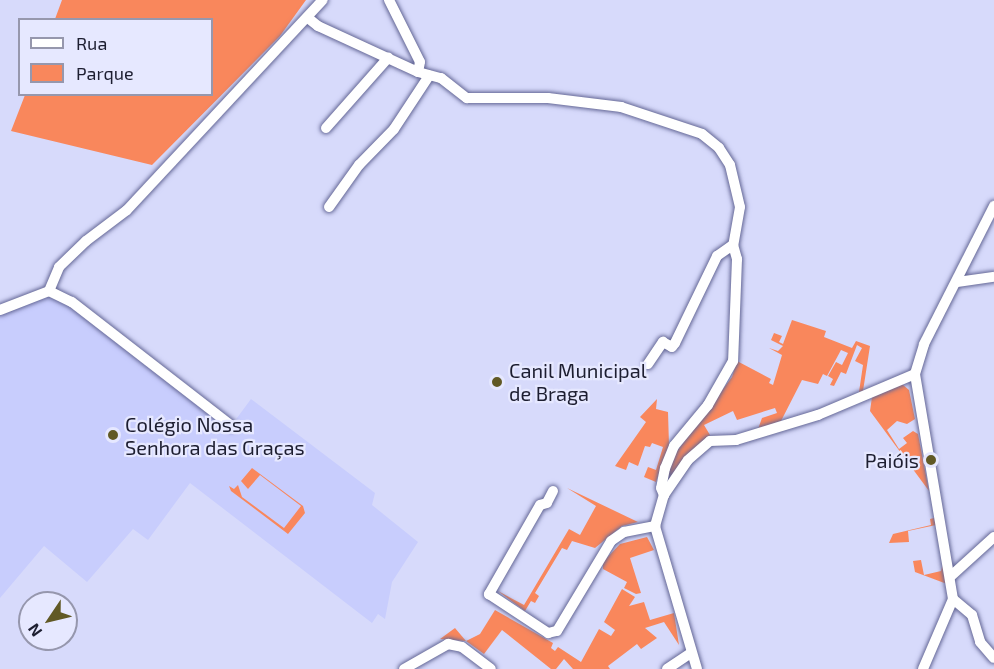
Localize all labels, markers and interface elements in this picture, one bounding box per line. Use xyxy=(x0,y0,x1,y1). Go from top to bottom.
legend xyxy=(18,18,213,96)
text: Rua xyxy=(76,32,107,54)
text: Parque xyxy=(76,62,134,84)
place label: Canil Municipal de Braga xyxy=(509,358,647,405)
marker: Canil Municipal de Braga xyxy=(490,375,504,389)
place label: Colégio Nossa Senhora das Graças xyxy=(125,412,305,459)
marker: Colégio Nossa Senhora das Graças xyxy=(106,428,120,442)
place label: Paióis xyxy=(865,448,919,472)
marker: Paióis xyxy=(924,453,938,467)
north arrow xyxy=(18,591,78,651)
text: N xyxy=(23,620,46,641)

